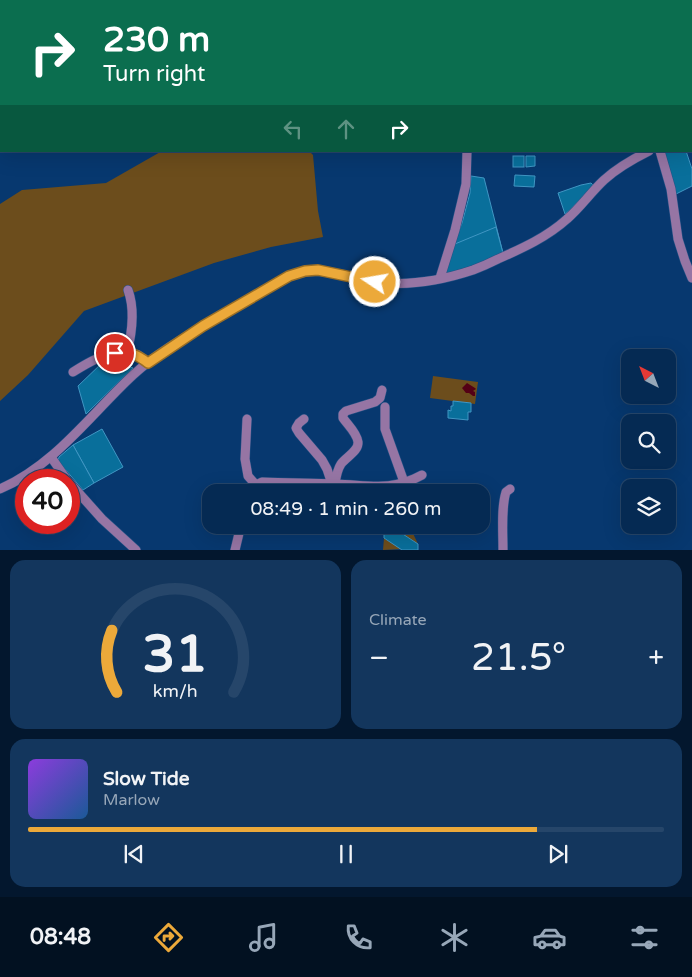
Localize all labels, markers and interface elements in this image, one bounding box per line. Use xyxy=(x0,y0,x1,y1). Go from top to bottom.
text: 230 m xyxy=(103,19,210,61)
icon: right xyxy=(20,20,85,85)
text: Turn right xyxy=(103,61,205,87)
icon: left xyxy=(279,115,307,143)
icon: ahead xyxy=(332,115,360,143)
icon: right xyxy=(385,115,413,143)
position arrow xyxy=(348,255,400,307)
pin xyxy=(94,332,136,374)
icon: arrive xyxy=(101,339,129,367)
north arrow xyxy=(621,349,676,404)
map controls xyxy=(621,349,676,534)
button: search xyxy=(621,414,676,469)
speed limit sign: 40 xyxy=(15,469,80,534)
button: layers xyxy=(621,479,676,534)
text: 08:49 · 1 min · 260 m xyxy=(250,498,442,520)
text: Climate xyxy=(369,610,427,630)
text: 31 xyxy=(143,623,208,686)
text: 21.5° xyxy=(471,635,566,681)
text: − xyxy=(369,641,389,675)
text: + xyxy=(648,641,664,675)
text: km/h xyxy=(153,681,198,702)
text: Slow Tide xyxy=(103,768,190,790)
text: Marlow xyxy=(103,790,160,810)
icon: previous xyxy=(120,840,148,868)
icon: pause xyxy=(332,840,360,868)
icon: next xyxy=(544,840,572,868)
icon: directions xyxy=(151,920,186,955)
icon: music xyxy=(246,920,281,955)
icon: phone xyxy=(341,920,376,955)
icon: climate xyxy=(437,920,472,955)
icon: car xyxy=(532,920,567,955)
icon: filters xyxy=(627,920,662,955)
text: 08:48 xyxy=(30,924,91,950)

